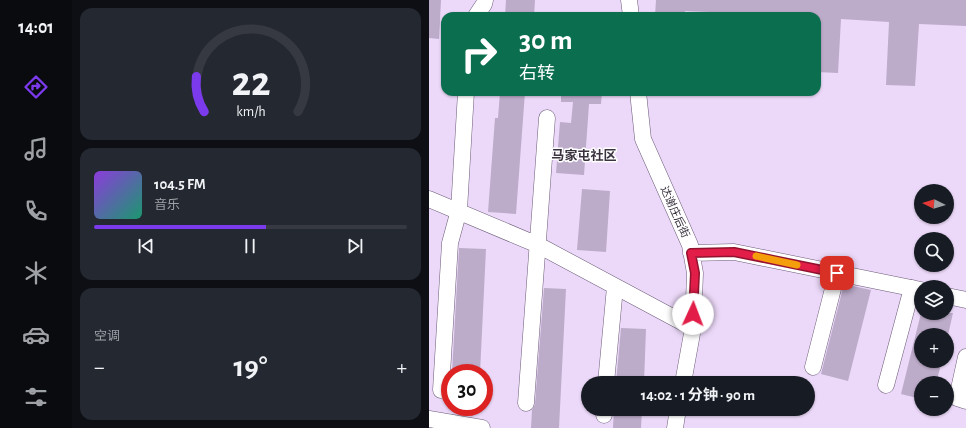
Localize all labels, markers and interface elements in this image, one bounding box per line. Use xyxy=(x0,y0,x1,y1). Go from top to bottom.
text: 14:01 xyxy=(18,19,54,37)
text: 30 m xyxy=(519,27,572,55)
icon: right xyxy=(453,28,505,80)
text: 22 xyxy=(231,62,270,103)
text: 右转 xyxy=(519,65,555,83)
icon: directions xyxy=(22,73,50,101)
text: km/h xyxy=(236,105,265,119)
icon: music xyxy=(22,135,50,163)
district label: 马家屯社区 xyxy=(551,148,617,163)
text: 104.5 FM xyxy=(154,177,206,192)
street label: 达谢庄后街 xyxy=(659,184,692,239)
north arrow xyxy=(914,184,954,224)
map controls xyxy=(914,184,954,416)
icon: phone xyxy=(22,197,50,225)
text: 音乐 xyxy=(154,199,180,212)
button: search xyxy=(914,232,954,272)
icon: previous xyxy=(135,235,157,257)
icon: pause xyxy=(239,235,261,257)
icon: next xyxy=(344,235,366,257)
pin xyxy=(820,256,854,290)
icon: climate xyxy=(22,259,50,287)
icon: arrive xyxy=(826,262,848,284)
button: layers xyxy=(914,280,954,320)
position arrow xyxy=(672,293,714,335)
icon: car xyxy=(22,321,50,349)
button: + xyxy=(914,328,954,368)
text: 空调 xyxy=(94,330,120,343)
text: 19° xyxy=(233,352,268,382)
text: − xyxy=(94,356,105,378)
text: + xyxy=(396,356,407,378)
speed limit sign: 30 xyxy=(441,364,493,416)
button: − xyxy=(914,376,954,416)
icon: filters xyxy=(22,383,50,411)
text: 14:02 · 1 分钟 · 90 m xyxy=(641,388,755,403)

